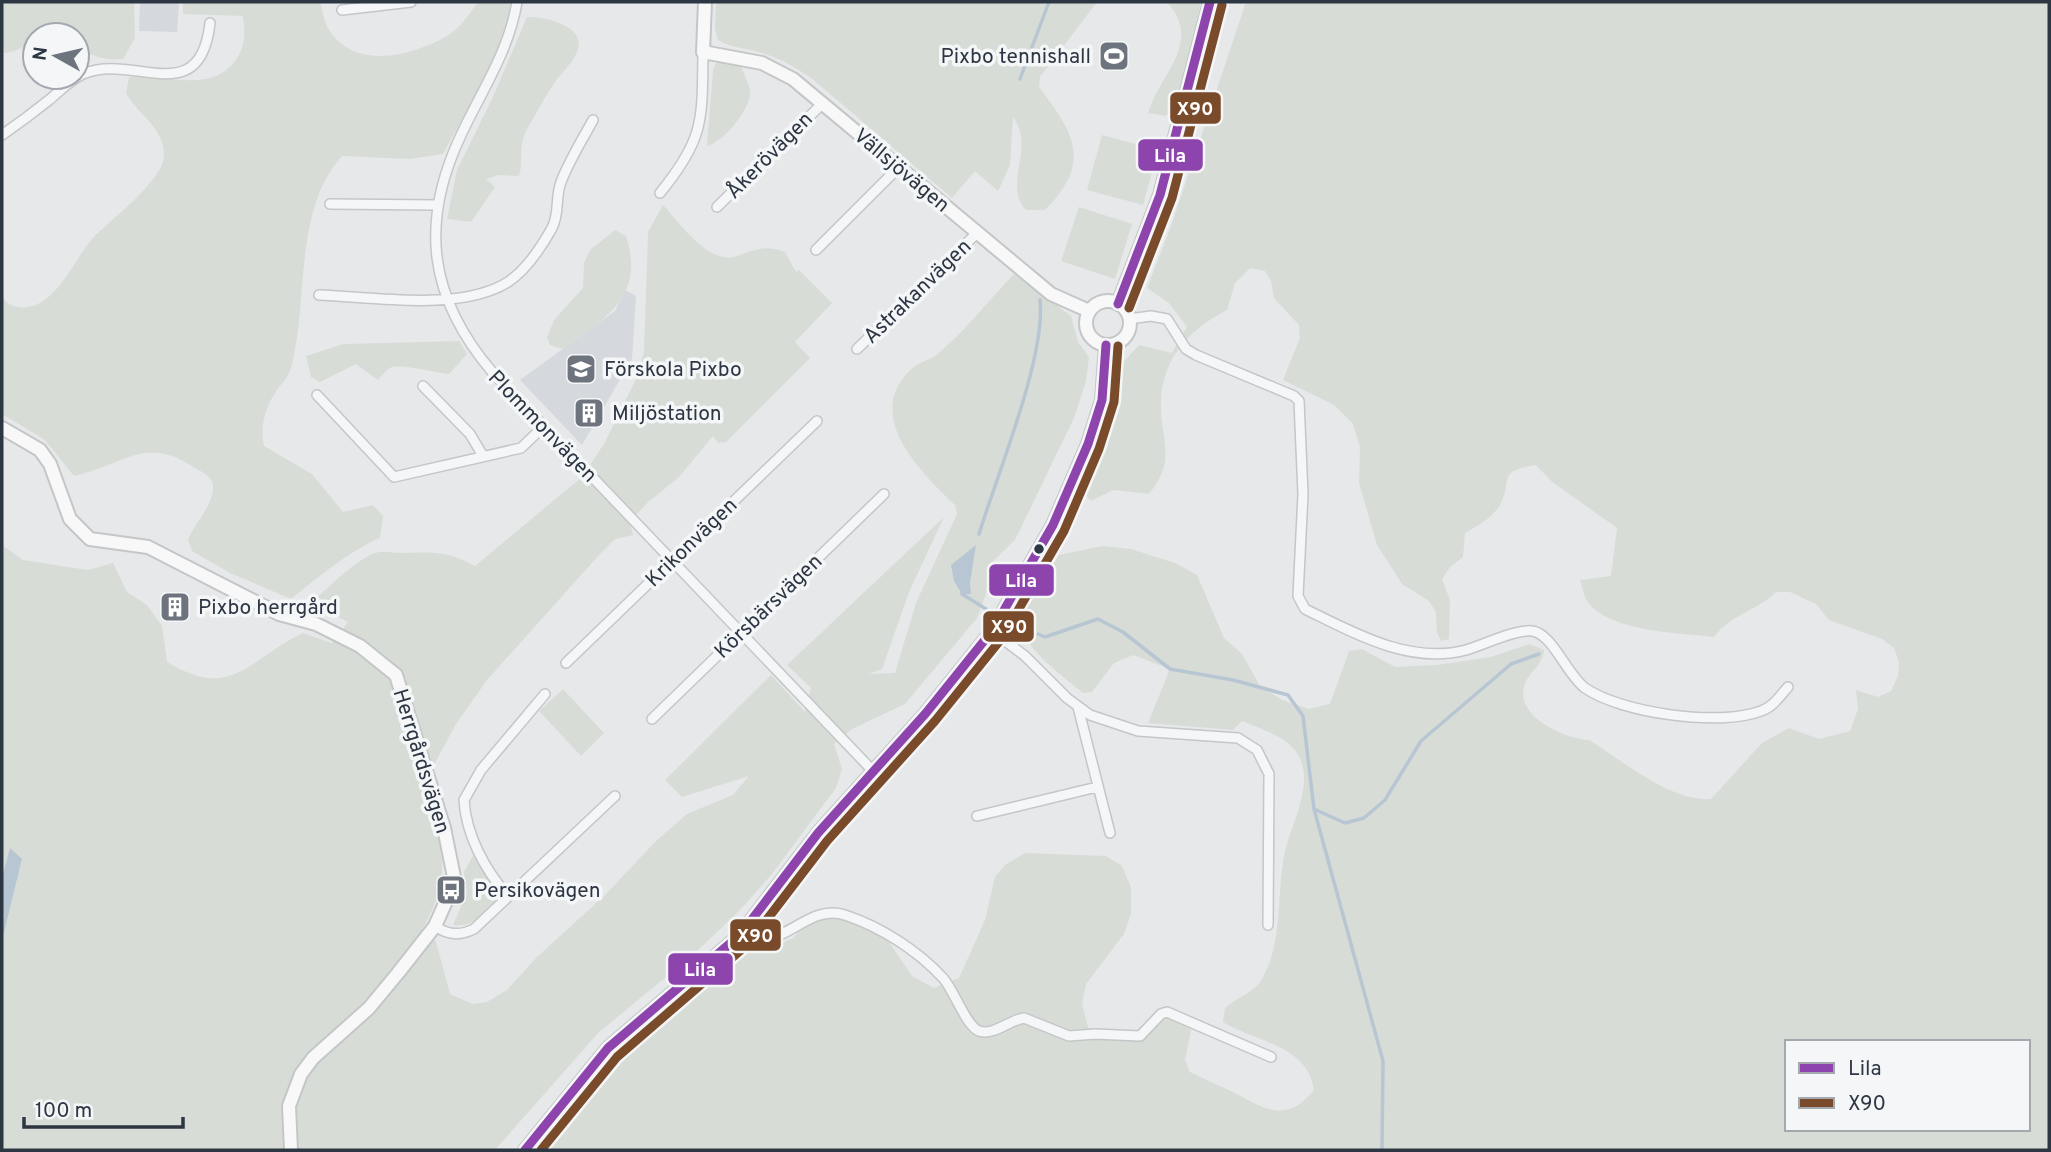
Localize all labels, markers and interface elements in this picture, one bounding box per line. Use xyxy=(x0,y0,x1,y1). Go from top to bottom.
north arrow xyxy=(21,21,91,91)
sports icon: Pixbo tennishall xyxy=(1097,39,1131,73)
place label: Pixbo tennishall xyxy=(940,44,1091,71)
text: N xyxy=(28,45,54,62)
line badge: X90 xyxy=(1169,91,1222,125)
text: X90 xyxy=(1176,98,1214,122)
street label: Åkerövägen xyxy=(721,107,819,205)
street label: Vällsjövägen xyxy=(847,123,955,219)
line badge: Lila xyxy=(1137,138,1204,172)
text: Lila xyxy=(1154,145,1186,169)
street label: Astrakanvägen xyxy=(858,234,978,350)
school or university icon: Förskola Pixbo xyxy=(564,352,598,386)
place label: Förskola Pixbo xyxy=(604,357,742,384)
street label: Plommonvägen xyxy=(481,365,602,489)
building icon: Miljöstation xyxy=(572,396,606,430)
place label: Miljöstation xyxy=(612,401,722,428)
street label: Krikonvägen xyxy=(640,493,744,594)
unlabelled marker xyxy=(1032,542,1046,556)
street label: Körsbärsvägen xyxy=(709,549,829,665)
line badge: Lila xyxy=(988,563,1055,597)
text: Lila xyxy=(1005,570,1037,594)
building icon: Pixbo herrgård xyxy=(158,590,192,624)
place label: Pixbo herrgård xyxy=(198,595,338,622)
line badge: X90 xyxy=(982,610,1035,643)
text: X90 xyxy=(990,616,1028,640)
street label: Herrgårdsvägen xyxy=(386,686,455,837)
bus stop icon: Persikovägen xyxy=(434,873,468,907)
place label: Persikovägen xyxy=(474,878,601,905)
line badge: X90 xyxy=(729,918,782,952)
text: X90 xyxy=(736,925,774,949)
line badge: Lila xyxy=(667,952,734,986)
text: Lila xyxy=(684,959,716,983)
legend xyxy=(1785,1040,2030,1131)
text: Lila xyxy=(1848,1056,1882,1083)
scale bar xyxy=(24,1086,184,1130)
text: X90 xyxy=(1848,1091,1886,1118)
text: 100 m xyxy=(35,1098,92,1125)

